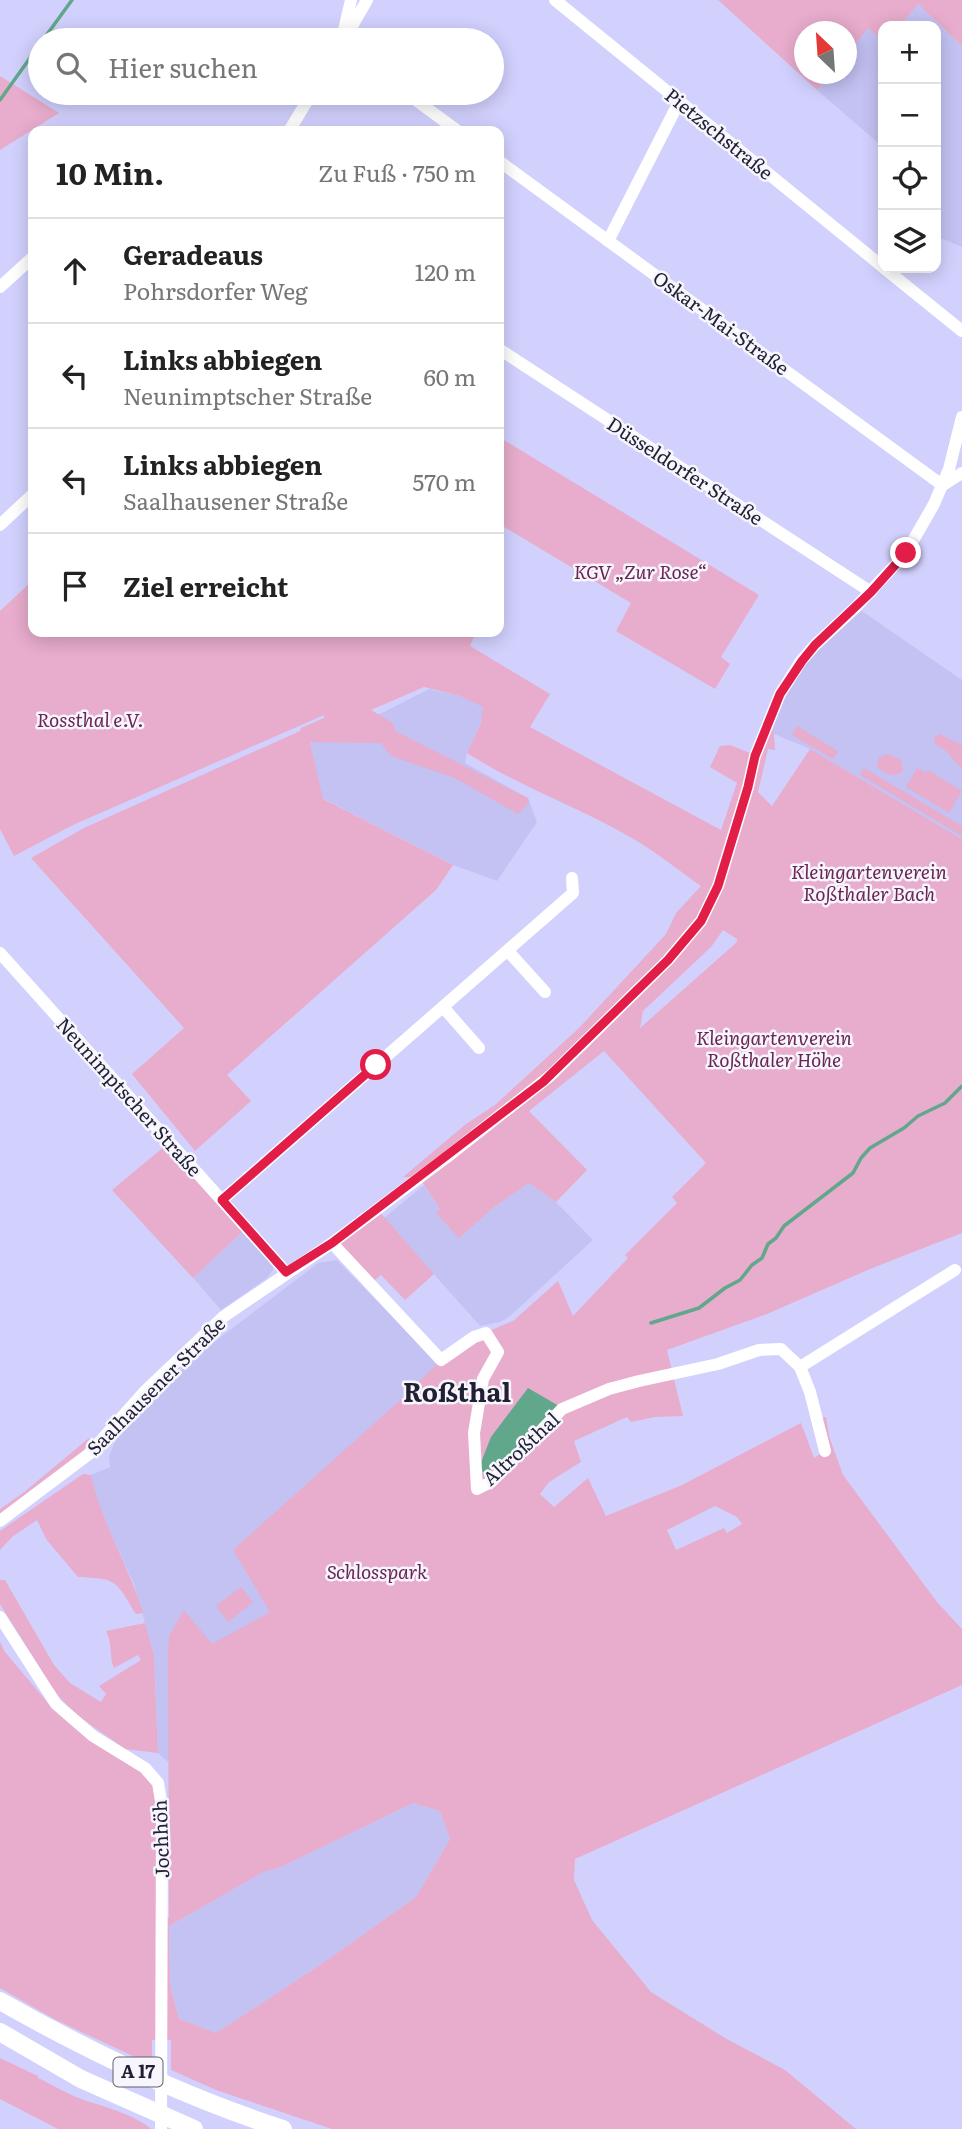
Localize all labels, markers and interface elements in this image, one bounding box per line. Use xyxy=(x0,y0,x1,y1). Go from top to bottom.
north arrow xyxy=(794,21,857,84)
map controls xyxy=(878,21,941,273)
button: + xyxy=(878,21,941,84)
search box xyxy=(28,28,504,105)
text: Hier suchen xyxy=(108,47,258,86)
icon: search xyxy=(52,48,90,86)
street label: Pietzschstraße xyxy=(659,81,780,186)
button: − xyxy=(878,84,941,147)
button: locate xyxy=(878,147,941,210)
text: 10 Min. xyxy=(56,150,164,194)
text: Zu Fuß · 750 m xyxy=(318,155,476,189)
button: layers xyxy=(878,210,941,273)
text: Geradeaus xyxy=(123,234,263,273)
icon: ahead xyxy=(56,252,94,290)
text: 120 m xyxy=(415,254,476,288)
street label: Oskar-Mai-Straße xyxy=(648,263,796,381)
text: Pohrsdorfer Weg xyxy=(123,273,308,307)
text: Links abbiegen xyxy=(123,339,322,378)
icon: left xyxy=(56,357,94,395)
text: 60 m xyxy=(423,359,476,393)
text: Neunimptscher Straße xyxy=(123,378,372,412)
street label: Düsseldorfer Straße xyxy=(602,409,769,531)
text: Links abbiegen xyxy=(123,444,322,483)
icon: left xyxy=(56,462,94,500)
text: 570 m xyxy=(413,464,476,498)
text: Saalhausener Straße xyxy=(123,483,348,517)
route end xyxy=(890,537,921,568)
park label: KGV „Zur Rose“ xyxy=(574,557,707,585)
text: Ziel erreicht xyxy=(123,566,288,605)
icon: arrive xyxy=(56,567,94,605)
park label: Rossthal e.V. xyxy=(37,705,143,733)
park label: Kleingartenverein Roßthaler Bach xyxy=(791,857,948,907)
street label: Neunimptscher Straße xyxy=(50,1010,209,1182)
park label: Kleingartenverein Roßthaler Höhe xyxy=(696,1023,853,1073)
route start xyxy=(360,1049,391,1080)
street label: Saalhausener Straße xyxy=(80,1310,231,1461)
district label: Roßthal xyxy=(403,1371,511,1410)
street label: Altroßthal xyxy=(475,1405,565,1491)
park label: Schlosspark xyxy=(327,1557,428,1585)
street label: Jochhöh xyxy=(145,1799,175,1879)
road number: A 17 xyxy=(114,2058,162,2086)

